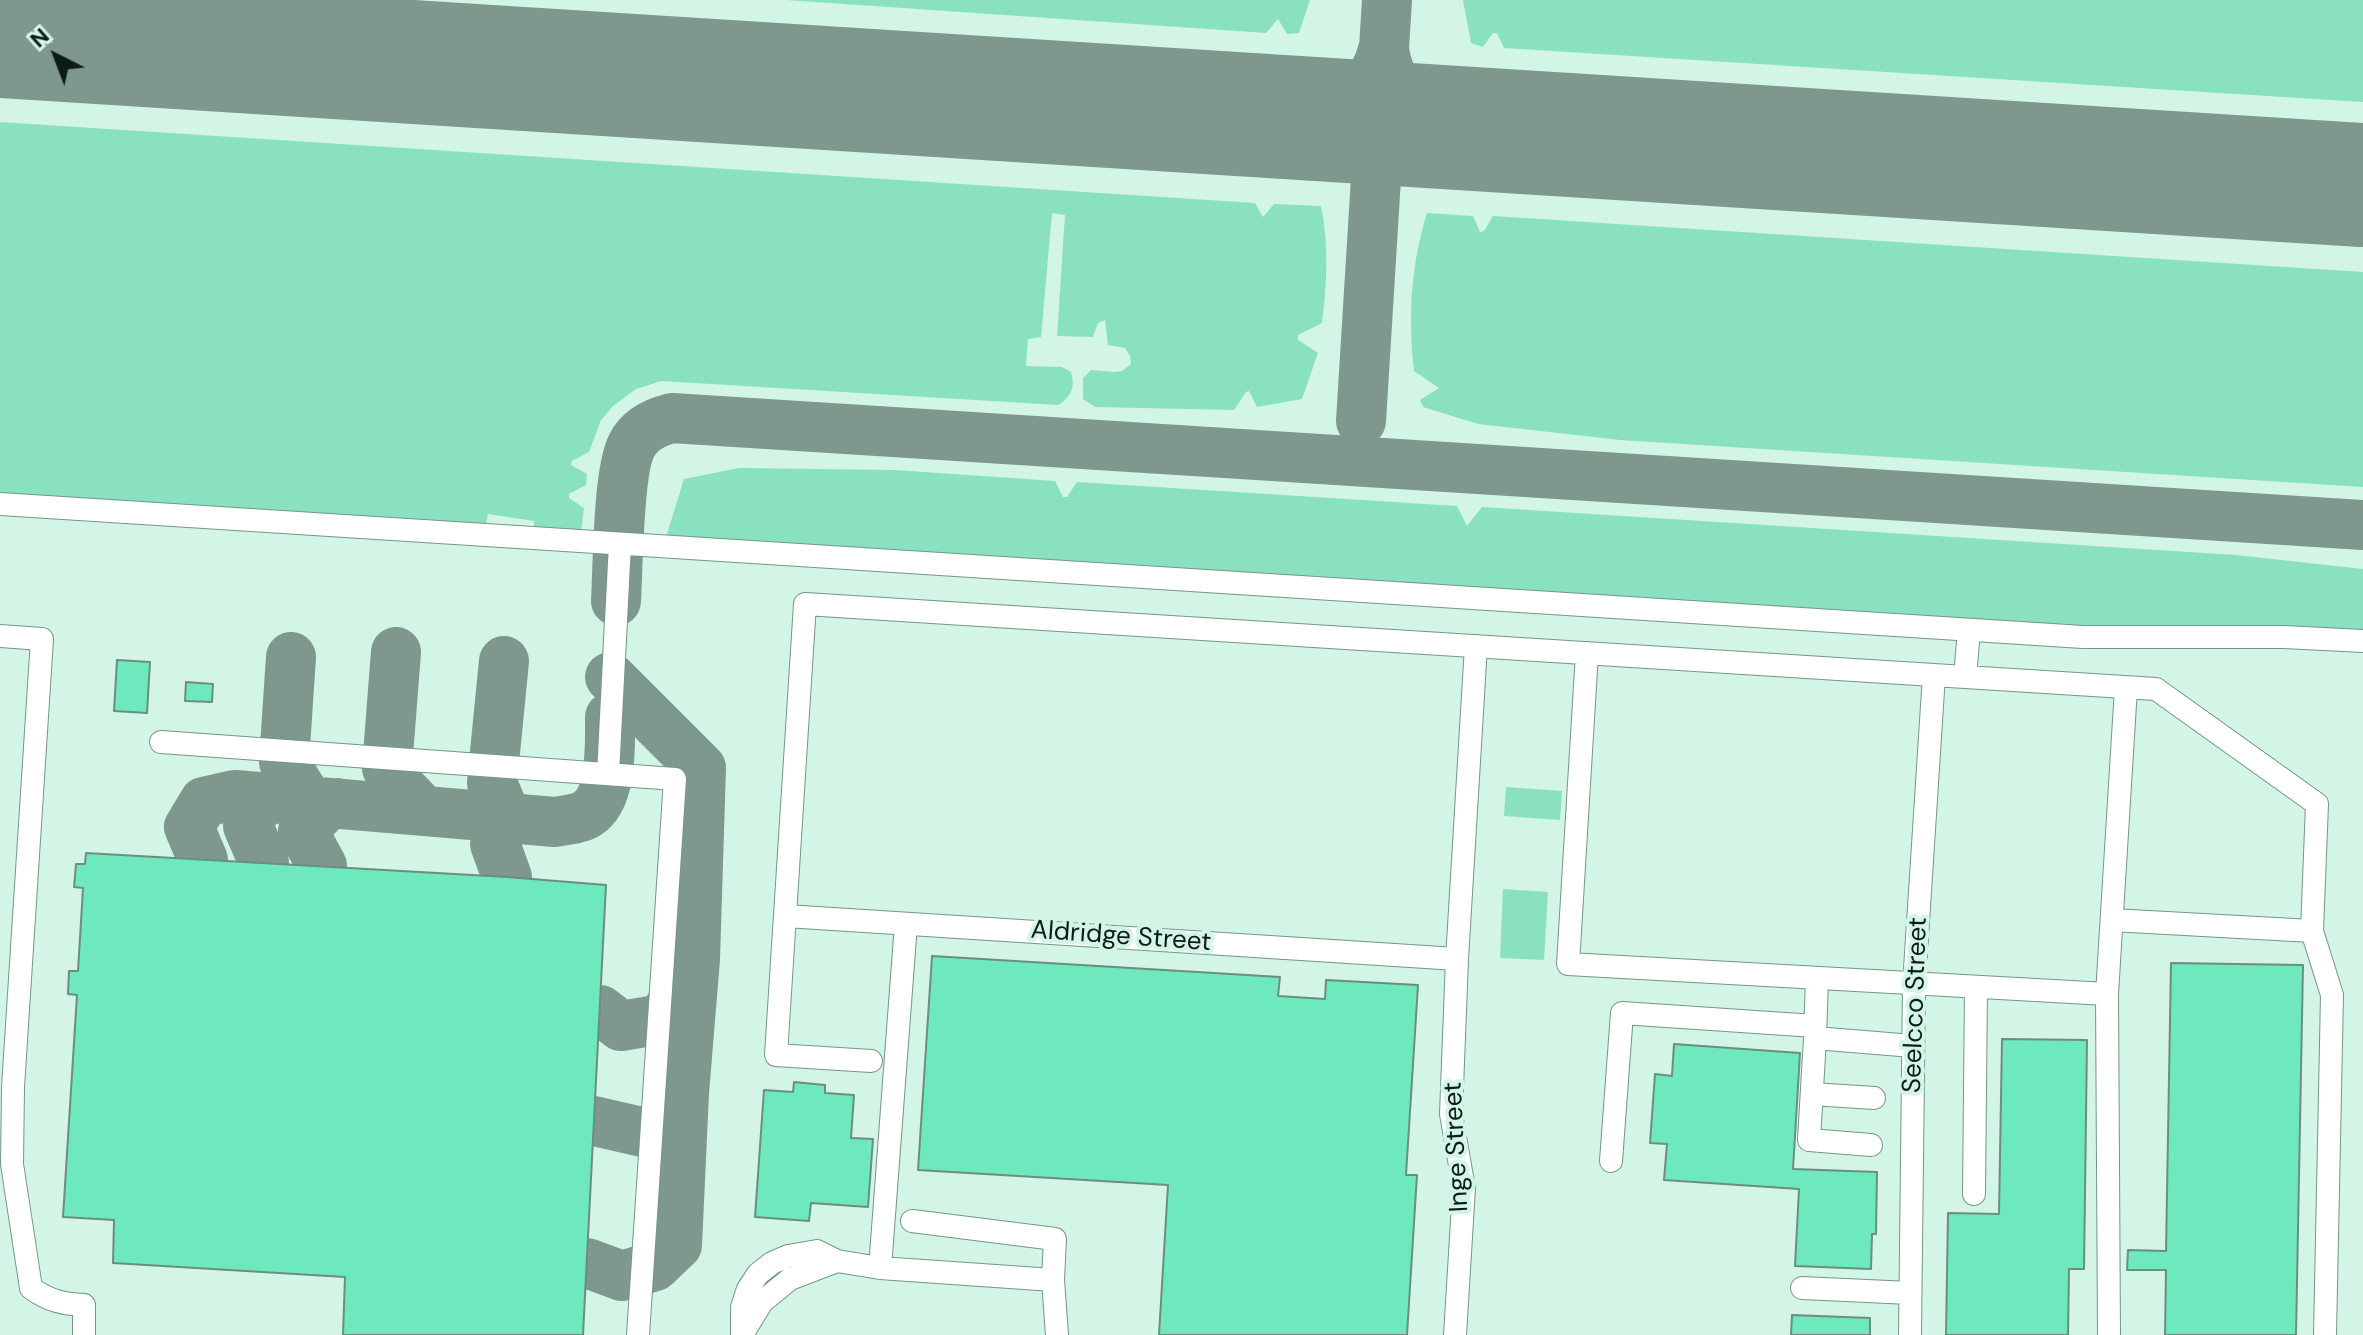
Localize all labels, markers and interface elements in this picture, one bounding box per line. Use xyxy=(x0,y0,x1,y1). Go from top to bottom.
north arrow xyxy=(16,16,96,96)
text: N xyxy=(24,22,55,54)
street label: Aldridge Street xyxy=(1030,915,1212,959)
street label: Seelcco Street xyxy=(1897,916,1935,1094)
street label: Inge Street xyxy=(1438,1081,1476,1213)

